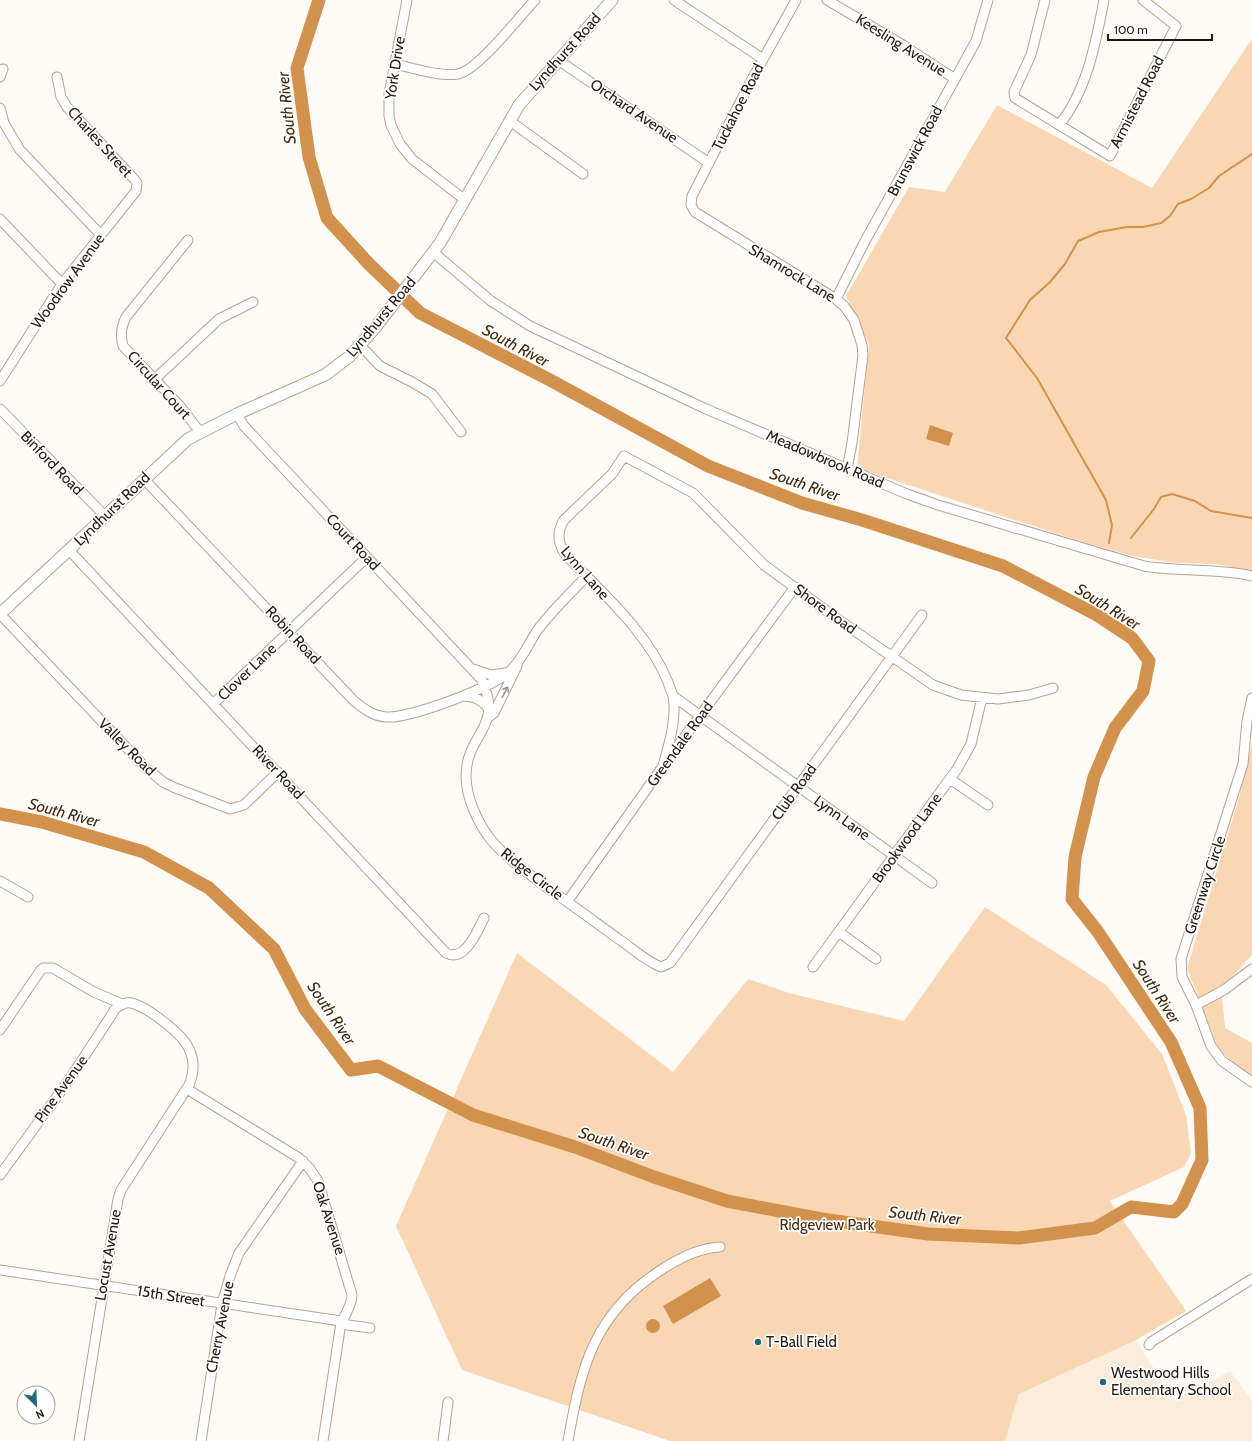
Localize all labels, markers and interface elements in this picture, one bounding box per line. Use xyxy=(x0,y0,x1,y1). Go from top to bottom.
street label: Lyndhurst Road xyxy=(525,9,605,95)
street label: Keesling Avenue xyxy=(853,10,950,80)
scale bar xyxy=(1108,16,1212,42)
text: 100 m xyxy=(1114,22,1148,37)
street label: York Drive xyxy=(381,35,409,102)
street label: Armistead Road xyxy=(1106,53,1168,151)
street label: Tuckahoe Road xyxy=(708,61,768,153)
water label: South River xyxy=(273,70,300,145)
street label: Orchard Avenue xyxy=(587,75,682,147)
street label: Charles Street xyxy=(64,103,136,181)
street label: Brunswick Road xyxy=(884,103,946,199)
street label: Woodrow Avenue xyxy=(28,230,109,332)
street label: Shamrock Lane xyxy=(746,240,839,306)
street label: Lyndhurst Road xyxy=(342,273,420,361)
water label: South River xyxy=(479,320,553,371)
street label: Circular Court xyxy=(124,347,194,423)
street label: Meadowbrook Road xyxy=(763,426,887,492)
street label: Binford Road xyxy=(17,427,87,499)
water label: South River xyxy=(767,464,843,506)
street label: Lyndhurst Road xyxy=(70,468,154,550)
street label: Court Road xyxy=(322,510,384,574)
street label: Lynn Lane xyxy=(557,543,613,604)
water label: South River xyxy=(1072,579,1144,634)
street label: Shore Road xyxy=(790,580,860,638)
street label: Robin Road xyxy=(262,602,324,668)
street label: Clover Lane xyxy=(214,639,280,704)
one-way arrow xyxy=(502,686,509,698)
street label: Greendale Road xyxy=(643,698,717,790)
street label: Valley Road xyxy=(95,715,159,779)
street label: River Road xyxy=(248,741,308,803)
street label: Club Road xyxy=(768,760,820,824)
street label: Brookwood Lane xyxy=(868,789,946,886)
street label: Lynn Lane xyxy=(810,792,874,845)
water label: South River xyxy=(26,794,102,831)
street label: Greenway Circle xyxy=(1181,833,1229,936)
street label: Ridge Circle xyxy=(497,844,567,904)
water label: South River xyxy=(1129,956,1185,1028)
water label: South River xyxy=(303,978,360,1050)
street label: Pine Avenue xyxy=(31,1052,92,1126)
water label: South River xyxy=(576,1123,652,1165)
street label: Oak Avenue xyxy=(309,1179,349,1257)
water label: South River xyxy=(888,1202,963,1229)
street label: Locust Avenue xyxy=(91,1208,125,1302)
park label: Ridgeview Park xyxy=(779,1216,875,1234)
street label: Cherry Avenue xyxy=(202,1279,238,1374)
street label: 15th Street xyxy=(136,1282,206,1310)
place label: T-Ball Field xyxy=(766,1333,837,1351)
marker: T-Ball Field xyxy=(753,1337,763,1347)
place label: Westwood Hills Elementary School xyxy=(1111,1364,1232,1399)
marker: Westwood Hills Elementary School xyxy=(1098,1377,1108,1387)
north arrow xyxy=(16,1385,56,1425)
text: N xyxy=(34,1406,46,1422)

